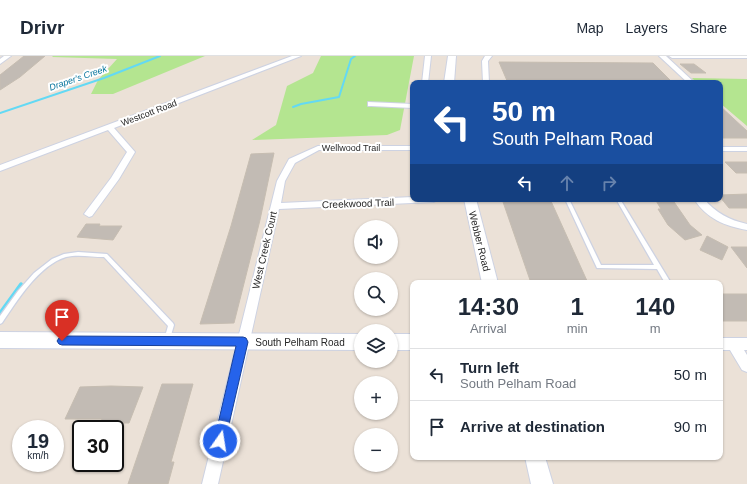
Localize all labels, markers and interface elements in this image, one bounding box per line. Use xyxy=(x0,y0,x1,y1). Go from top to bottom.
text: Drivr xyxy=(20,17,64,38)
text: Map xyxy=(576,20,604,36)
text: Layers xyxy=(626,20,668,36)
text: Share xyxy=(690,20,727,36)
water label: Draper's Creek xyxy=(48,63,109,93)
icon: left xyxy=(426,96,478,148)
text: 50 m xyxy=(492,96,556,127)
street label: Westcott Road xyxy=(120,98,178,128)
text: South Pelham Road xyxy=(492,129,653,149)
street label: Wellwood Trail xyxy=(322,143,380,153)
icon: left xyxy=(514,172,536,194)
icon: ahead xyxy=(556,172,578,194)
icon: right xyxy=(598,172,620,194)
street label: Creekwood Trail xyxy=(322,197,394,210)
street label: West Creek Court xyxy=(250,210,279,290)
street label: Webber Road xyxy=(467,210,492,272)
map controls xyxy=(354,220,398,472)
button: sound xyxy=(354,220,398,264)
button: search xyxy=(354,272,398,316)
text: 14:30 xyxy=(458,293,519,320)
text: 1 xyxy=(570,293,584,320)
text: 140 xyxy=(635,293,675,320)
pin xyxy=(45,300,79,341)
icon: arrive xyxy=(51,306,73,328)
text: Arrival xyxy=(470,321,507,336)
text: min xyxy=(567,321,588,336)
text: m xyxy=(650,321,661,336)
button: layers xyxy=(354,324,398,368)
street label: South Pelham Road xyxy=(255,337,345,348)
text: Turn left xyxy=(460,359,519,376)
icon: left xyxy=(426,364,448,386)
text: 50 m xyxy=(674,366,707,383)
button: + xyxy=(354,376,398,420)
text: South Pelham Road xyxy=(460,376,576,391)
icon: arrive xyxy=(426,416,448,438)
text: Arrive at destination xyxy=(460,418,605,435)
text: 90 m xyxy=(674,418,707,435)
speed limit sign: 30 xyxy=(72,420,124,472)
position arrow xyxy=(199,420,241,462)
button: − xyxy=(354,428,398,472)
text: 19 xyxy=(27,430,49,452)
text: km/h xyxy=(27,450,49,461)

